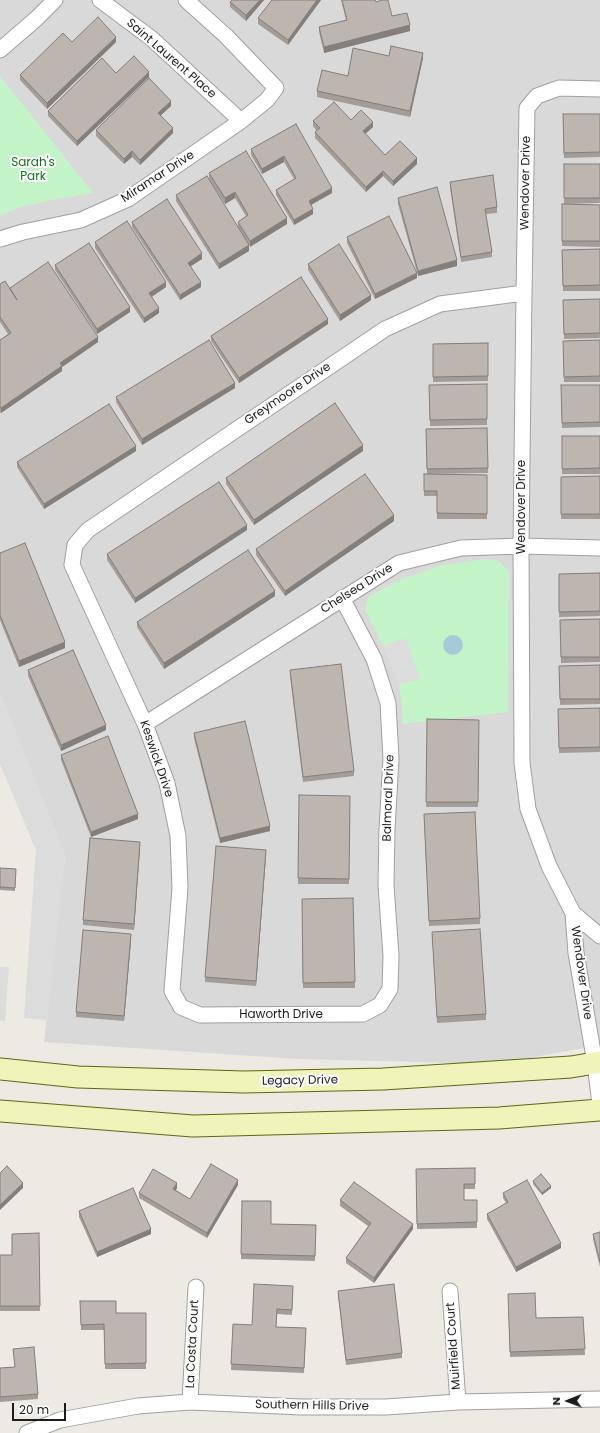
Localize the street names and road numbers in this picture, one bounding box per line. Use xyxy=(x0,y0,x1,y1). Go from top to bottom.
street label: Saint Laurent Place xyxy=(123,16,219,102)
street label: Wendover Drive xyxy=(518,136,534,230)
street label: Miramar Drive xyxy=(119,148,197,206)
street label: Greymoore Drive xyxy=(242,360,334,428)
street label: Wendover Drive xyxy=(515,460,529,554)
street label: Chelsea Drive xyxy=(318,561,396,617)
street label: Keswick Drive xyxy=(136,719,176,799)
street label: Balmoral Drive xyxy=(380,754,398,842)
street label: Wendover Drive xyxy=(567,925,595,1021)
street label: Haworth Drive xyxy=(239,1008,323,1022)
street label: Legacy Drive xyxy=(262,1073,338,1089)
street label: La Costa Court xyxy=(183,1299,203,1389)
street label: Muirfield Court xyxy=(444,1302,464,1390)
street label: Southern Hills Drive xyxy=(255,1398,369,1414)

